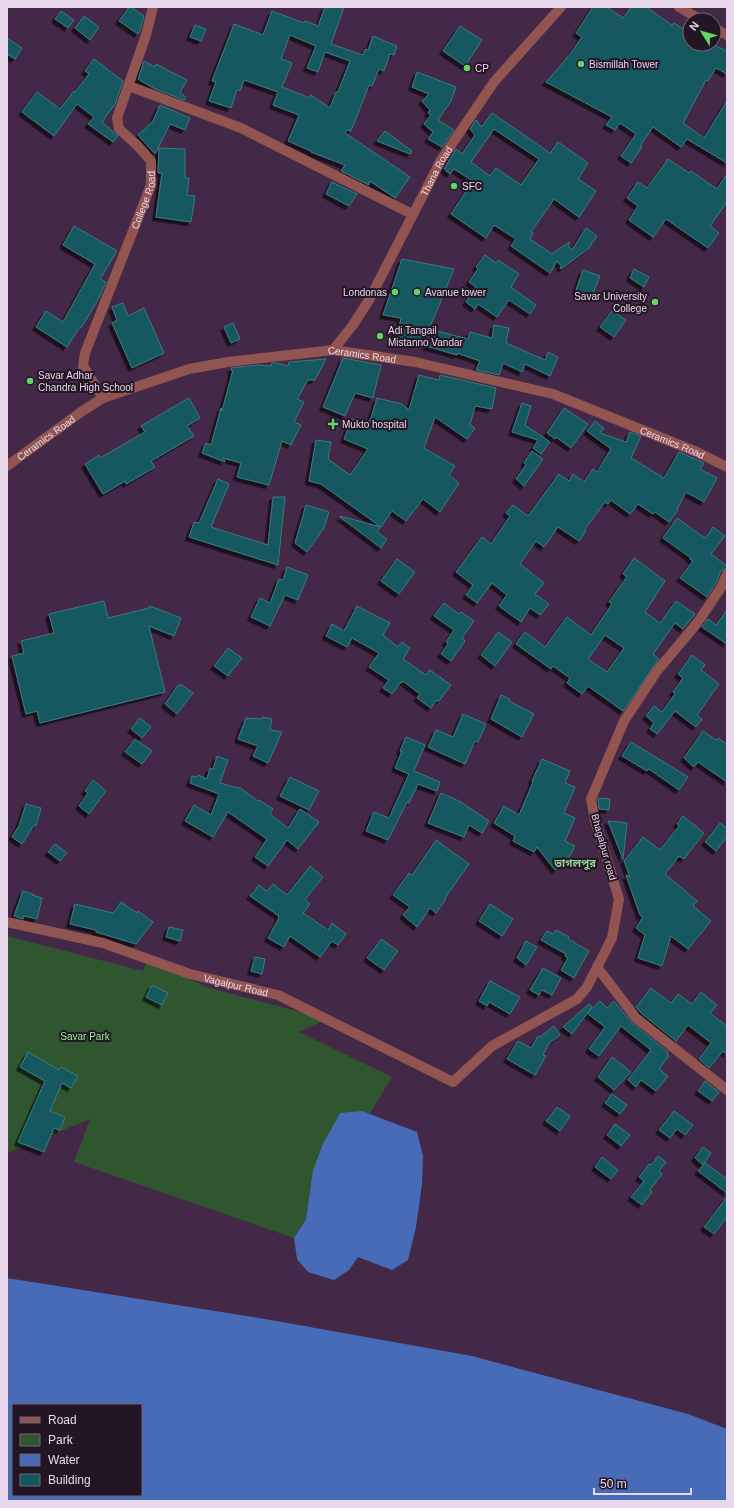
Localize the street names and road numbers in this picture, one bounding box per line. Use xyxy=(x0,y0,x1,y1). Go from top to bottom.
street label: Thana Road xyxy=(418,144,454,198)
street label: College Road xyxy=(129,171,157,230)
street label: Ceramics Road xyxy=(327,344,397,365)
street label: Ceramics Road xyxy=(15,413,77,462)
street label: Ceramics Road xyxy=(638,424,707,460)
street label: Bhagalpur road xyxy=(589,813,619,881)
street label: Vagalpur Road xyxy=(203,972,269,998)

